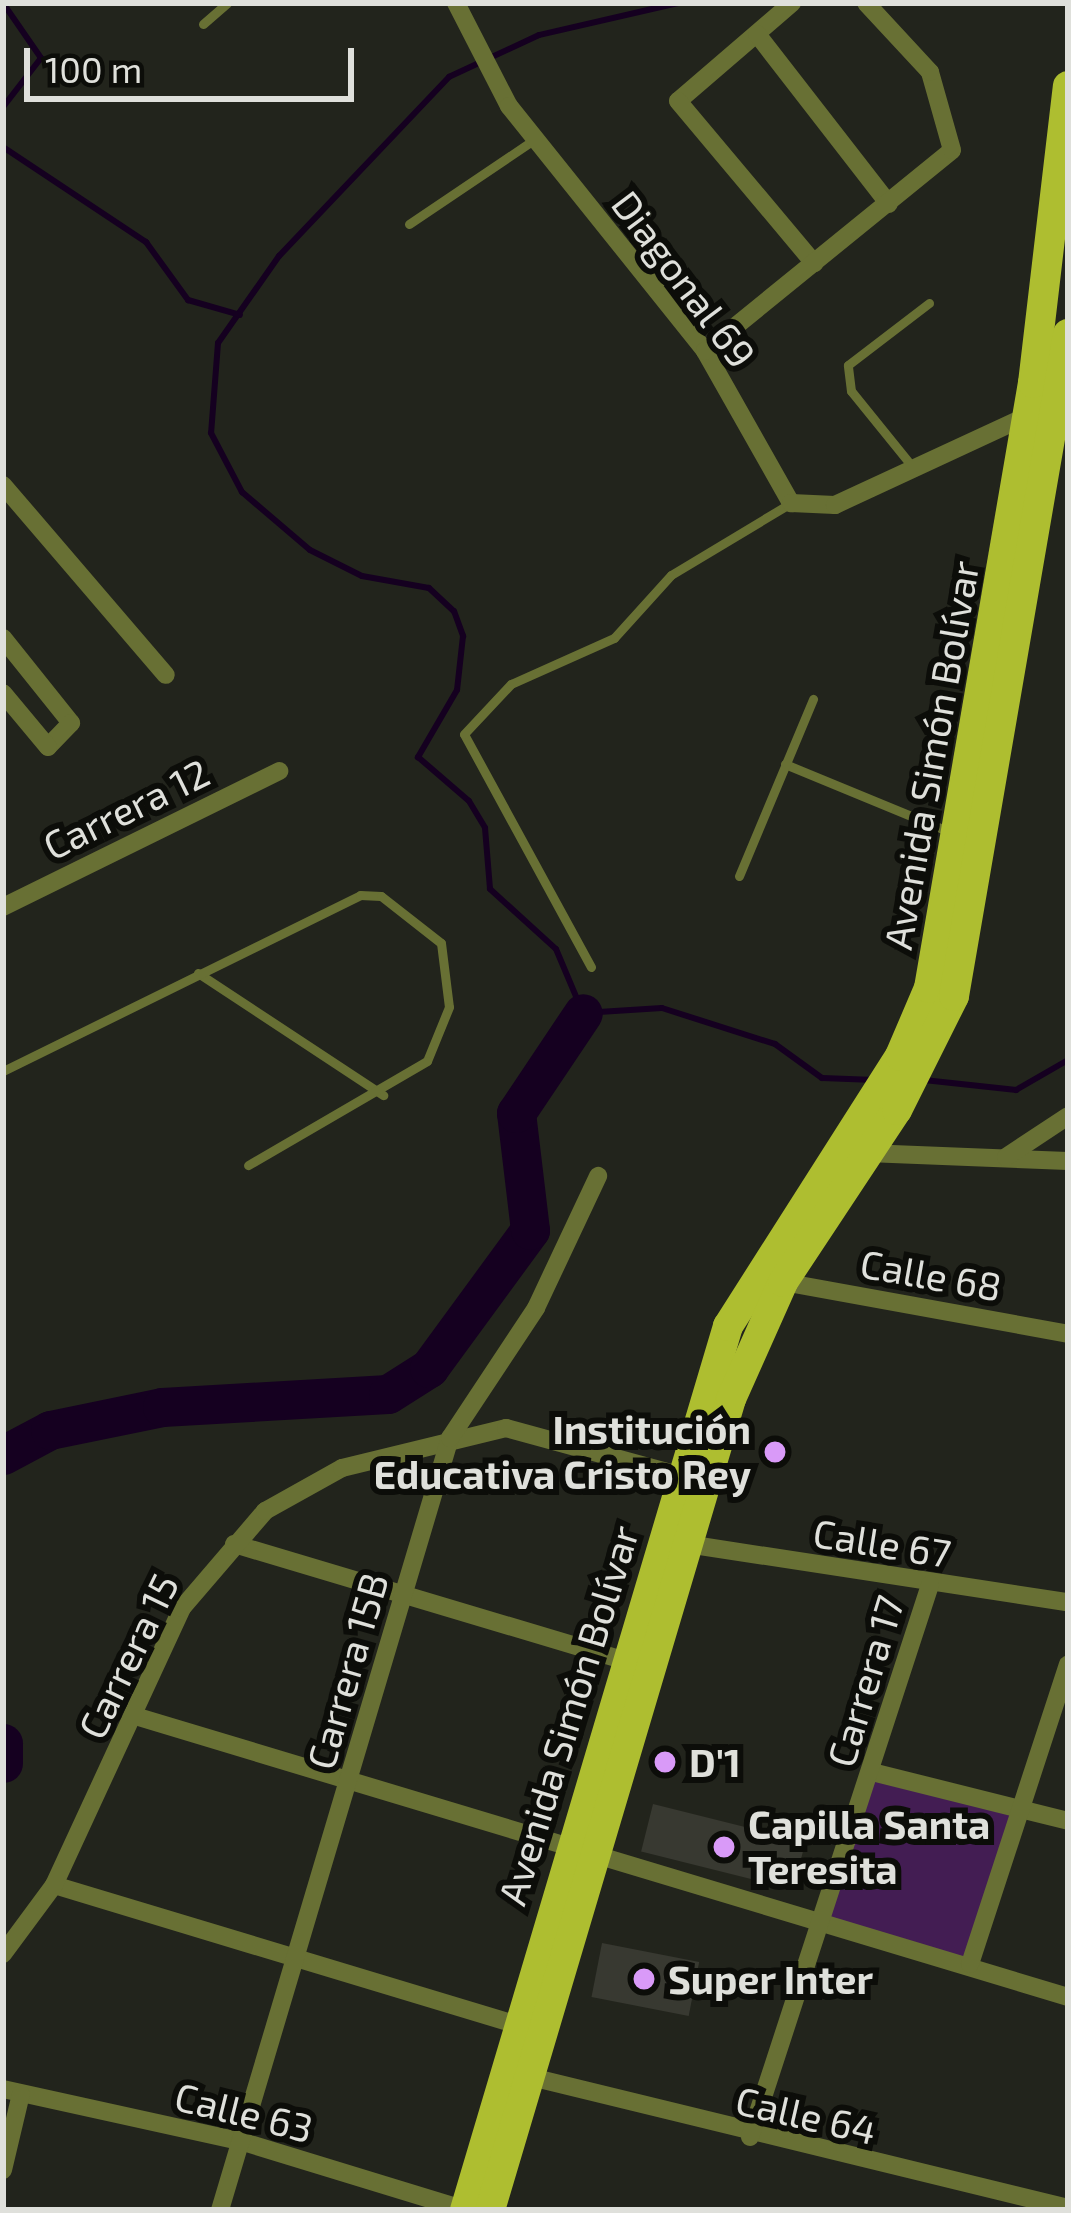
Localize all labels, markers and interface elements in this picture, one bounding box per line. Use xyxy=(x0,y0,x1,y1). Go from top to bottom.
scale bar xyxy=(30,24,360,98)
text: 100 m xyxy=(45,47,142,90)
street label: Diagonal 69 xyxy=(602,181,766,377)
street label: Avenida Simón Bolívar xyxy=(874,557,988,953)
street label: Carrera 12 xyxy=(36,749,216,869)
street label: Calle 68 xyxy=(857,1240,1005,1310)
place label: Institución Educativa Cristo Rey xyxy=(373,1407,751,1498)
marker: Institución Educativa Cristo Rey xyxy=(762,1439,788,1465)
street label: Calle 67 xyxy=(810,1509,954,1577)
street label: Avenida Simón Bolívar xyxy=(488,1520,648,1910)
street label: Carrera 15 xyxy=(68,1566,188,1746)
street label: Carrera 15B xyxy=(297,1568,397,1774)
street label: Carrera 17 xyxy=(817,1590,913,1772)
place label: D'1 xyxy=(689,1739,741,1785)
marker: D'1 xyxy=(652,1749,678,1775)
place label: Capilla Santa Teresita xyxy=(748,1802,990,1893)
marker: Capilla Santa Teresita xyxy=(711,1834,737,1860)
place label: Super Inter xyxy=(668,1956,874,2002)
marker: Super Inter xyxy=(631,1966,657,1992)
street label: Calle 63 xyxy=(170,2072,318,2152)
street label: Calle 64 xyxy=(731,2076,881,2154)

